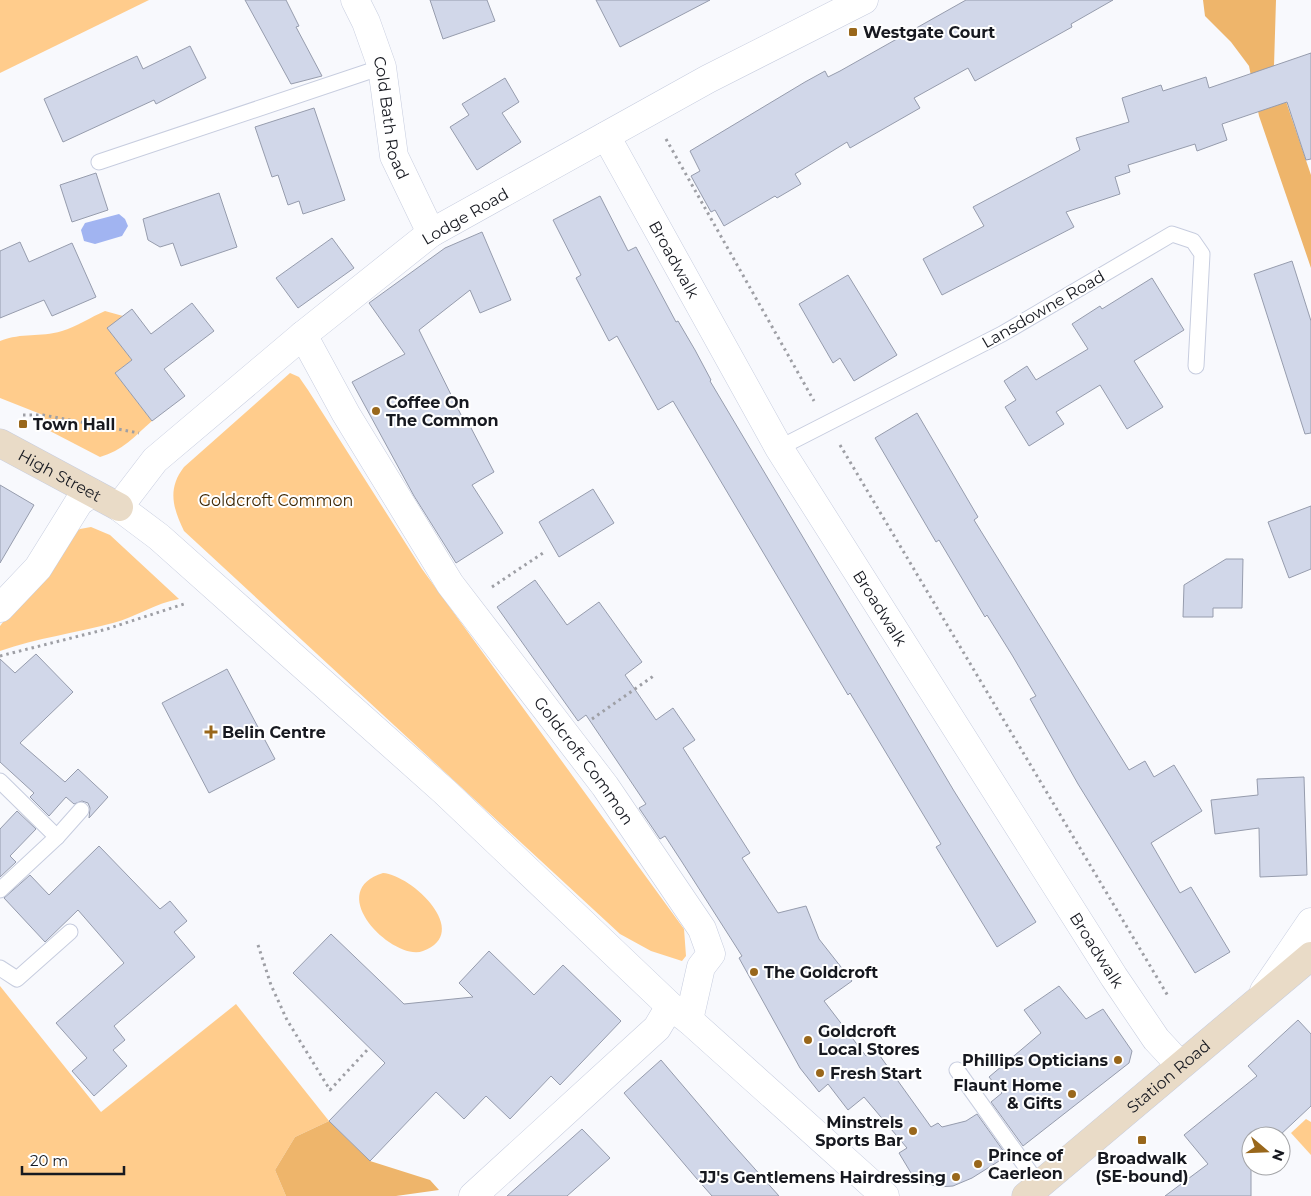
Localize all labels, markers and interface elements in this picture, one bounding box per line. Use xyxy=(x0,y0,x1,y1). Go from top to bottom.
place label: Westgate Court xyxy=(863,23,995,42)
marker: Westgate Court xyxy=(847,26,859,38)
street label: Cold Bath Road xyxy=(369,54,413,182)
street label: Lodge Road xyxy=(419,184,512,249)
street label: Broadwalk xyxy=(645,217,703,302)
street label: Lansdowne Road xyxy=(978,267,1108,352)
place label: Coffee On The Common xyxy=(386,393,499,430)
marker: Coffee On The Common xyxy=(370,405,382,417)
place label: Town Hall xyxy=(33,415,115,434)
marker: Town Hall xyxy=(17,418,29,430)
street label: High Street xyxy=(15,446,105,506)
park label: Goldcroft Common xyxy=(199,491,353,510)
street label: Broadwalk xyxy=(849,567,911,650)
street label: Goldcroft Common xyxy=(530,693,637,829)
place label: Belin Centre xyxy=(222,723,326,742)
marker: Belin Centre xyxy=(204,725,218,739)
street label: Broadwalk xyxy=(1066,909,1128,992)
place label: The Goldcroft xyxy=(764,963,878,982)
marker: The Goldcroft xyxy=(748,966,760,978)
place label: Goldcroft Local Stores xyxy=(818,1022,920,1059)
marker: Goldcroft Local Stores xyxy=(802,1034,814,1046)
street label: Station Road xyxy=(1123,1036,1214,1117)
place label: Phillips Opticians xyxy=(962,1051,1108,1070)
marker: Phillips Opticians xyxy=(1112,1054,1124,1066)
place label: Fresh Start xyxy=(830,1064,922,1083)
marker: Fresh Start xyxy=(814,1067,826,1079)
place label: Flaunt Home & Gifts xyxy=(953,1076,1062,1113)
marker: Flaunt Home & Gifts xyxy=(1066,1088,1078,1100)
place label: Minstrels Sports Bar xyxy=(815,1113,903,1150)
marker: Minstrels Sports Bar xyxy=(907,1125,919,1137)
north arrow xyxy=(1241,1126,1291,1176)
marker: Broadwalk (SE-bound) xyxy=(1136,1134,1148,1146)
scale bar xyxy=(22,1144,125,1176)
place label: Prince of Caerleon xyxy=(988,1146,1064,1183)
text: N xyxy=(1268,1147,1289,1164)
place label: Broadwalk (SE-bound) xyxy=(1096,1149,1188,1186)
text: 20 m xyxy=(30,1151,68,1170)
marker: Prince of Caerleon xyxy=(972,1158,984,1170)
place label: JJ's Gentlemens Hairdressing xyxy=(698,1168,946,1187)
marker: JJ's Gentlemens Hairdressing xyxy=(950,1171,962,1183)

